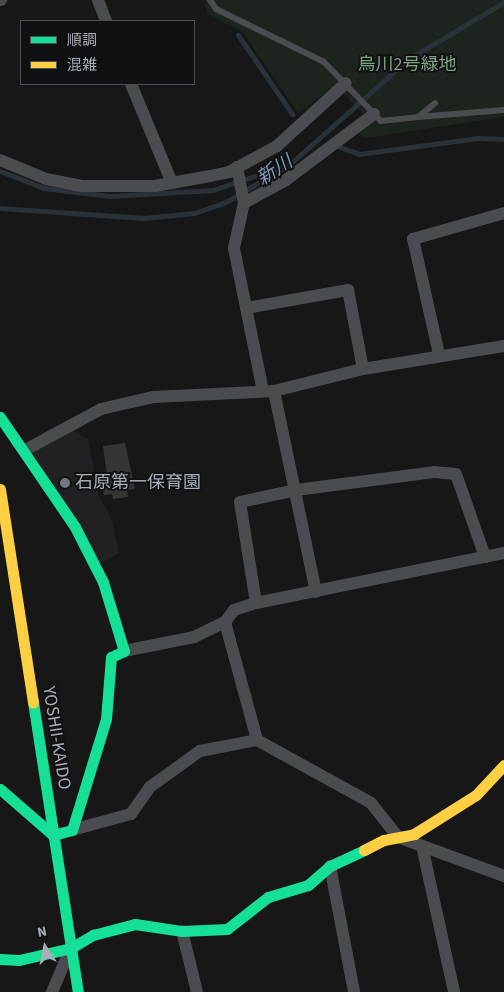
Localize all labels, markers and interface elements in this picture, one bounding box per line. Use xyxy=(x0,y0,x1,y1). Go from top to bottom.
legend xyxy=(20,20,195,85)
text: 順調 xyxy=(67,30,97,51)
park label: 烏川2号緑地 xyxy=(358,54,456,76)
text: 混雑 xyxy=(67,55,97,76)
water label: 新川 xyxy=(253,151,297,191)
place label: 石原第一保育園 xyxy=(75,472,201,494)
marker: 石原第一保育園 xyxy=(59,477,71,489)
street label: YOSHII-KAIDO xyxy=(37,685,75,791)
north arrow xyxy=(20,922,70,972)
text: N xyxy=(36,922,49,943)

